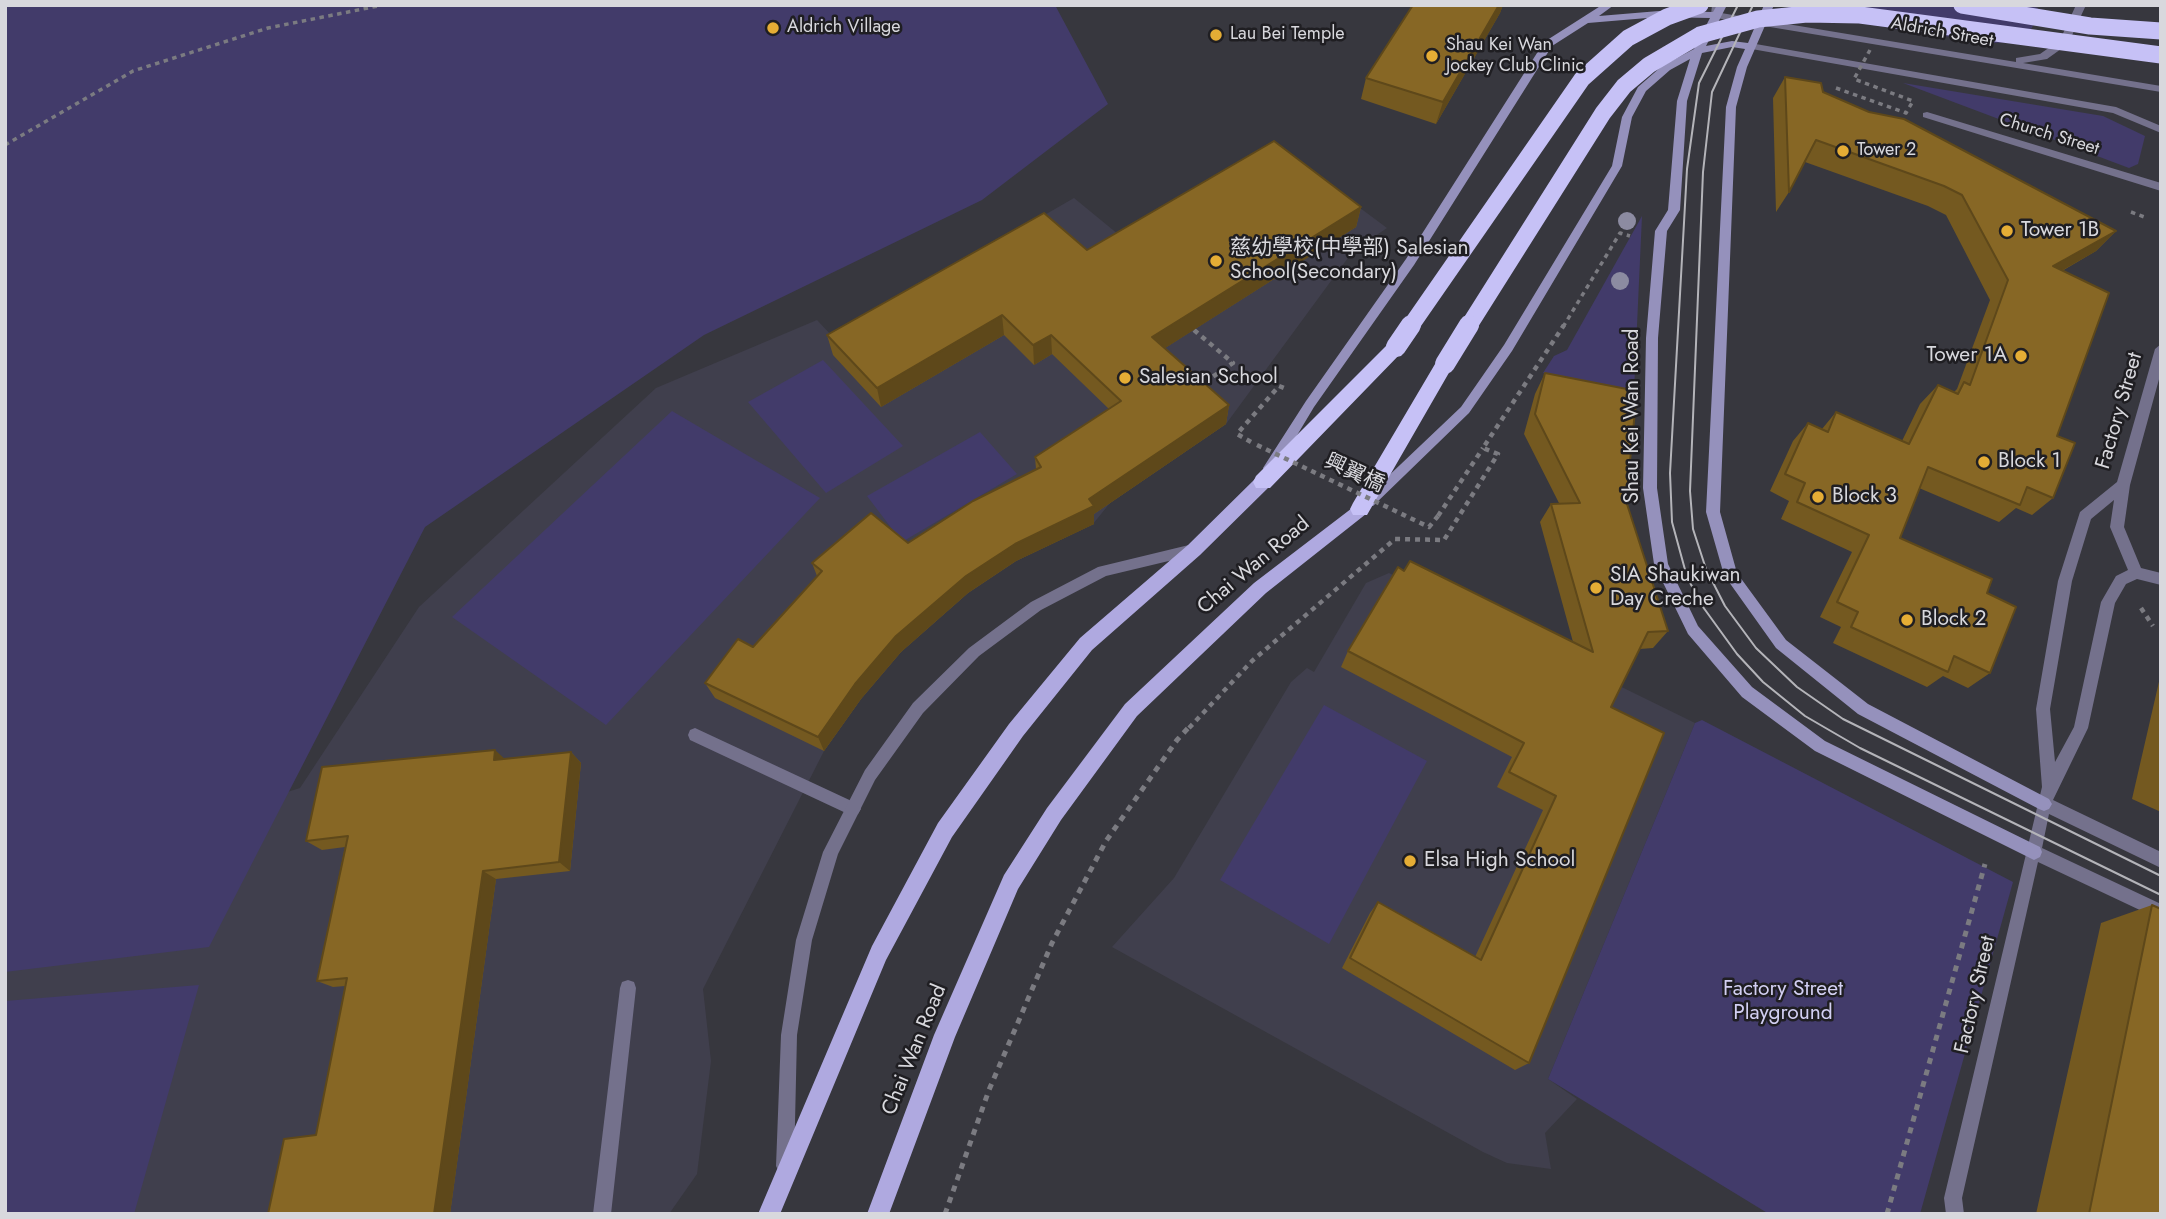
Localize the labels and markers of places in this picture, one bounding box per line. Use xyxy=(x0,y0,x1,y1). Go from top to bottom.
place label: Aldrich Village xyxy=(787,17,901,39)
marker: Aldrich Village xyxy=(765,20,781,36)
place label: Lau Bei Temple xyxy=(1230,24,1345,46)
marker: Lau Bei Temple xyxy=(1208,27,1224,43)
place label: Shau Kei Wan Jockey Club Clinic xyxy=(1446,35,1584,78)
marker: Shau Kei Wan Jockey Club Clinic xyxy=(1424,48,1440,64)
place label: Tower 2 xyxy=(1857,140,1916,162)
marker: Tower 2 xyxy=(1835,143,1851,159)
place label: Tower 1B xyxy=(2021,218,2099,244)
marker: Tower 1B xyxy=(1999,223,2015,239)
place label: 慈幼學校(中學部) Salesian School(Secondary) xyxy=(1230,236,1469,286)
marker: 慈幼學校(中學部) Salesian School(Secondary) xyxy=(1208,253,1224,269)
place label: Tower 1A xyxy=(1927,343,2007,369)
marker: Tower 1A xyxy=(2013,348,2029,364)
place label: Salesian School xyxy=(1139,365,1278,391)
marker: Salesian School xyxy=(1117,370,1133,386)
place label: Block 1 xyxy=(1998,449,2061,475)
marker: Block 1 xyxy=(1976,454,1992,470)
place label: Block 3 xyxy=(1832,484,1897,510)
marker: Block 3 xyxy=(1810,489,1826,505)
place label: SIA Shaukiwan Day Creche xyxy=(1610,563,1741,613)
marker: SIA Shaukiwan Day Creche xyxy=(1588,580,1604,596)
place label: Block 2 xyxy=(1921,607,1987,633)
marker: Block 2 xyxy=(1899,612,1915,628)
place label: Elsa High School xyxy=(1424,848,1575,874)
marker: Elsa High School xyxy=(1402,853,1418,869)

